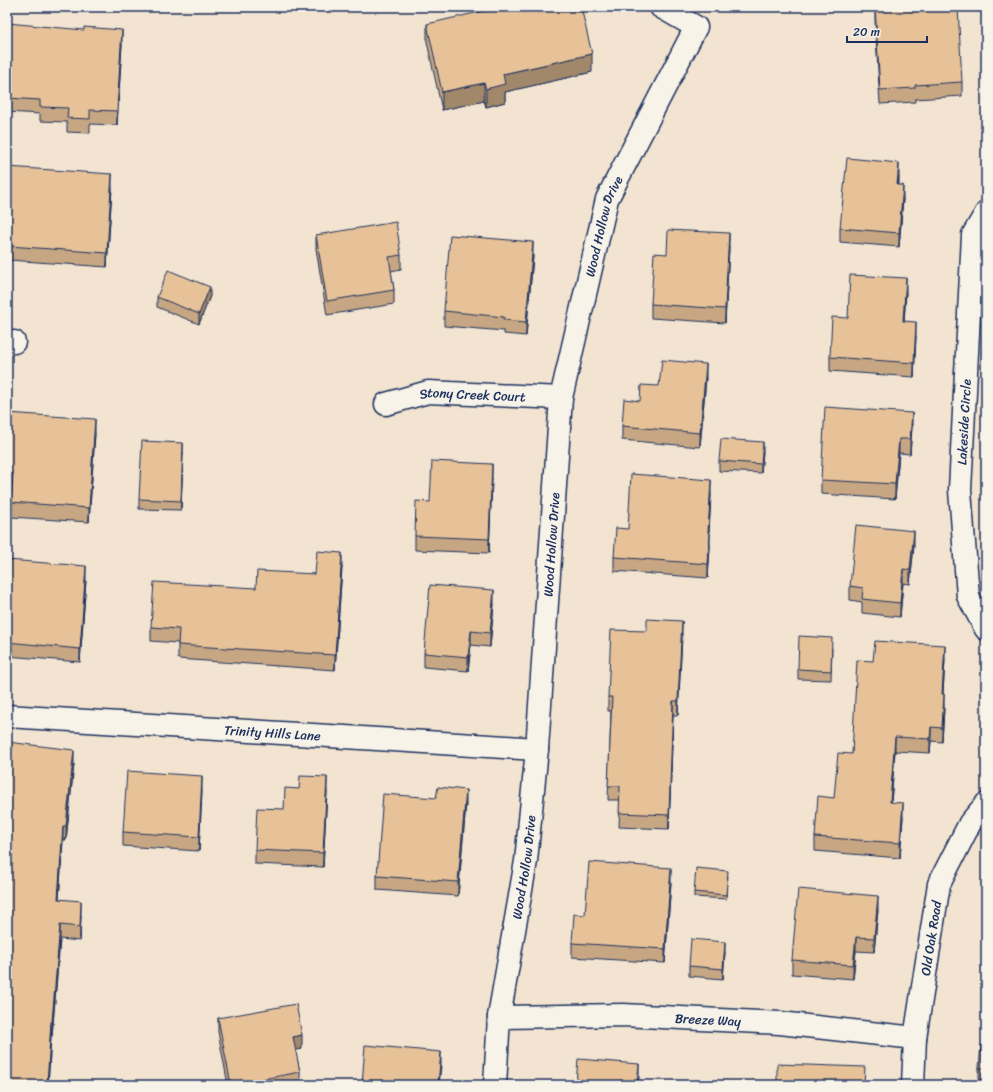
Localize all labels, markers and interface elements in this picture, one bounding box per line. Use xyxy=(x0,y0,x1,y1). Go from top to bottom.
scale bar xyxy=(847,18,927,44)
text: 20 m xyxy=(853,21,880,43)
street label: Wood Hollow Drive xyxy=(578,171,629,279)
street label: Lakeside Circle xyxy=(950,378,978,466)
street label: Stony Creek Court xyxy=(416,380,526,408)
street label: Wood Hollow Drive xyxy=(536,491,566,597)
street label: Trinity Hills Lane xyxy=(223,718,322,747)
street label: Wood Hollow Drive xyxy=(505,814,542,921)
street label: Old Oak Road xyxy=(913,898,948,977)
street label: Breeze Way xyxy=(674,1006,742,1033)

